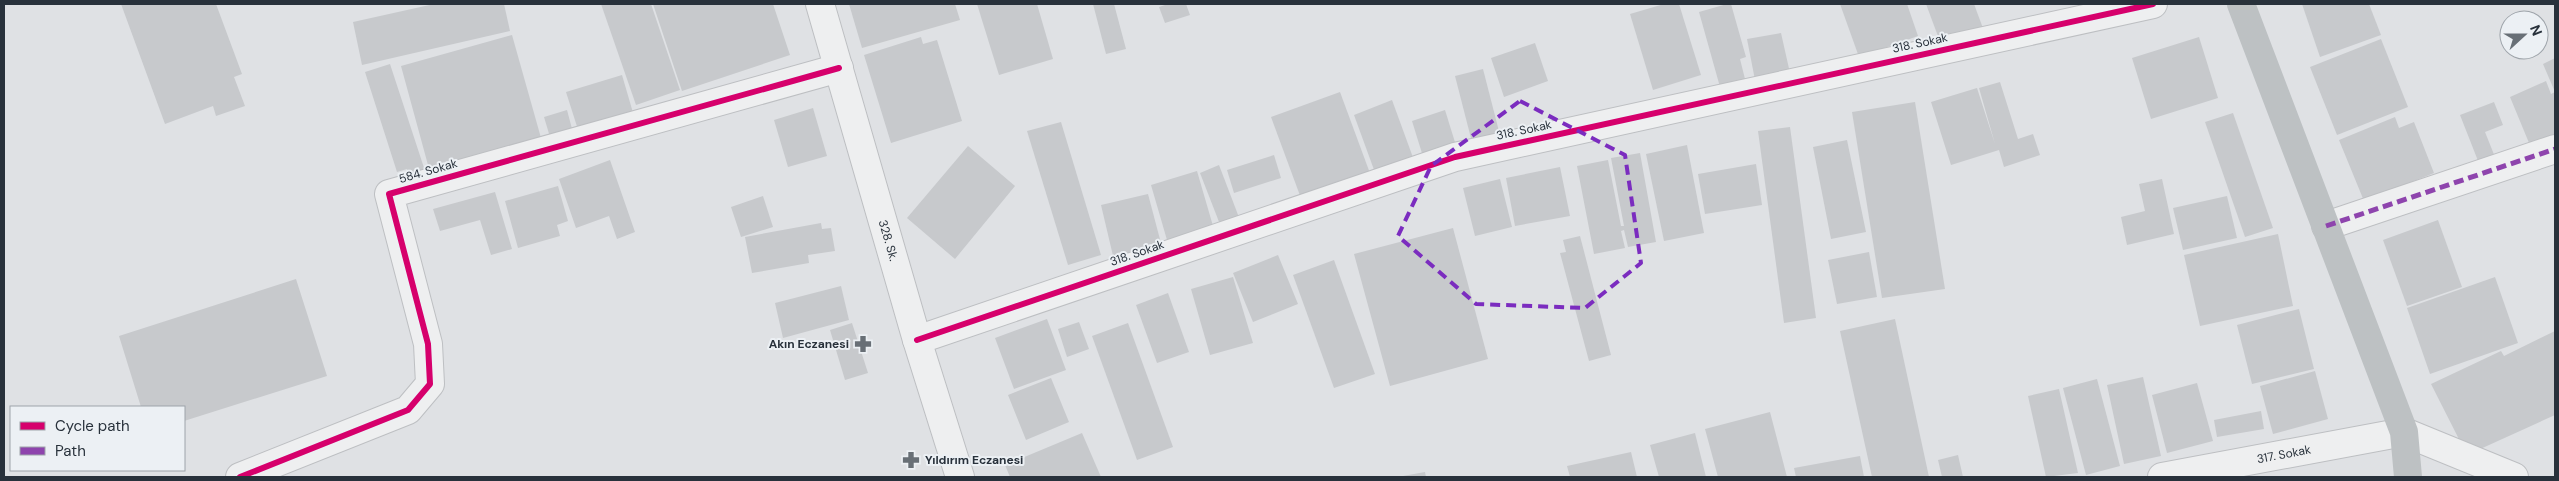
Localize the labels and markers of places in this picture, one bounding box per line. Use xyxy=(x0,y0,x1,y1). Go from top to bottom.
pharmacy icon: Akın Eczanesi xyxy=(853,334,873,354)
place label: Akın Eczanesi xyxy=(769,336,849,352)
pharmacy icon: Yıldırım Eczanesi xyxy=(901,450,921,470)
place label: Yıldırım Eczanesi xyxy=(925,452,1023,468)

